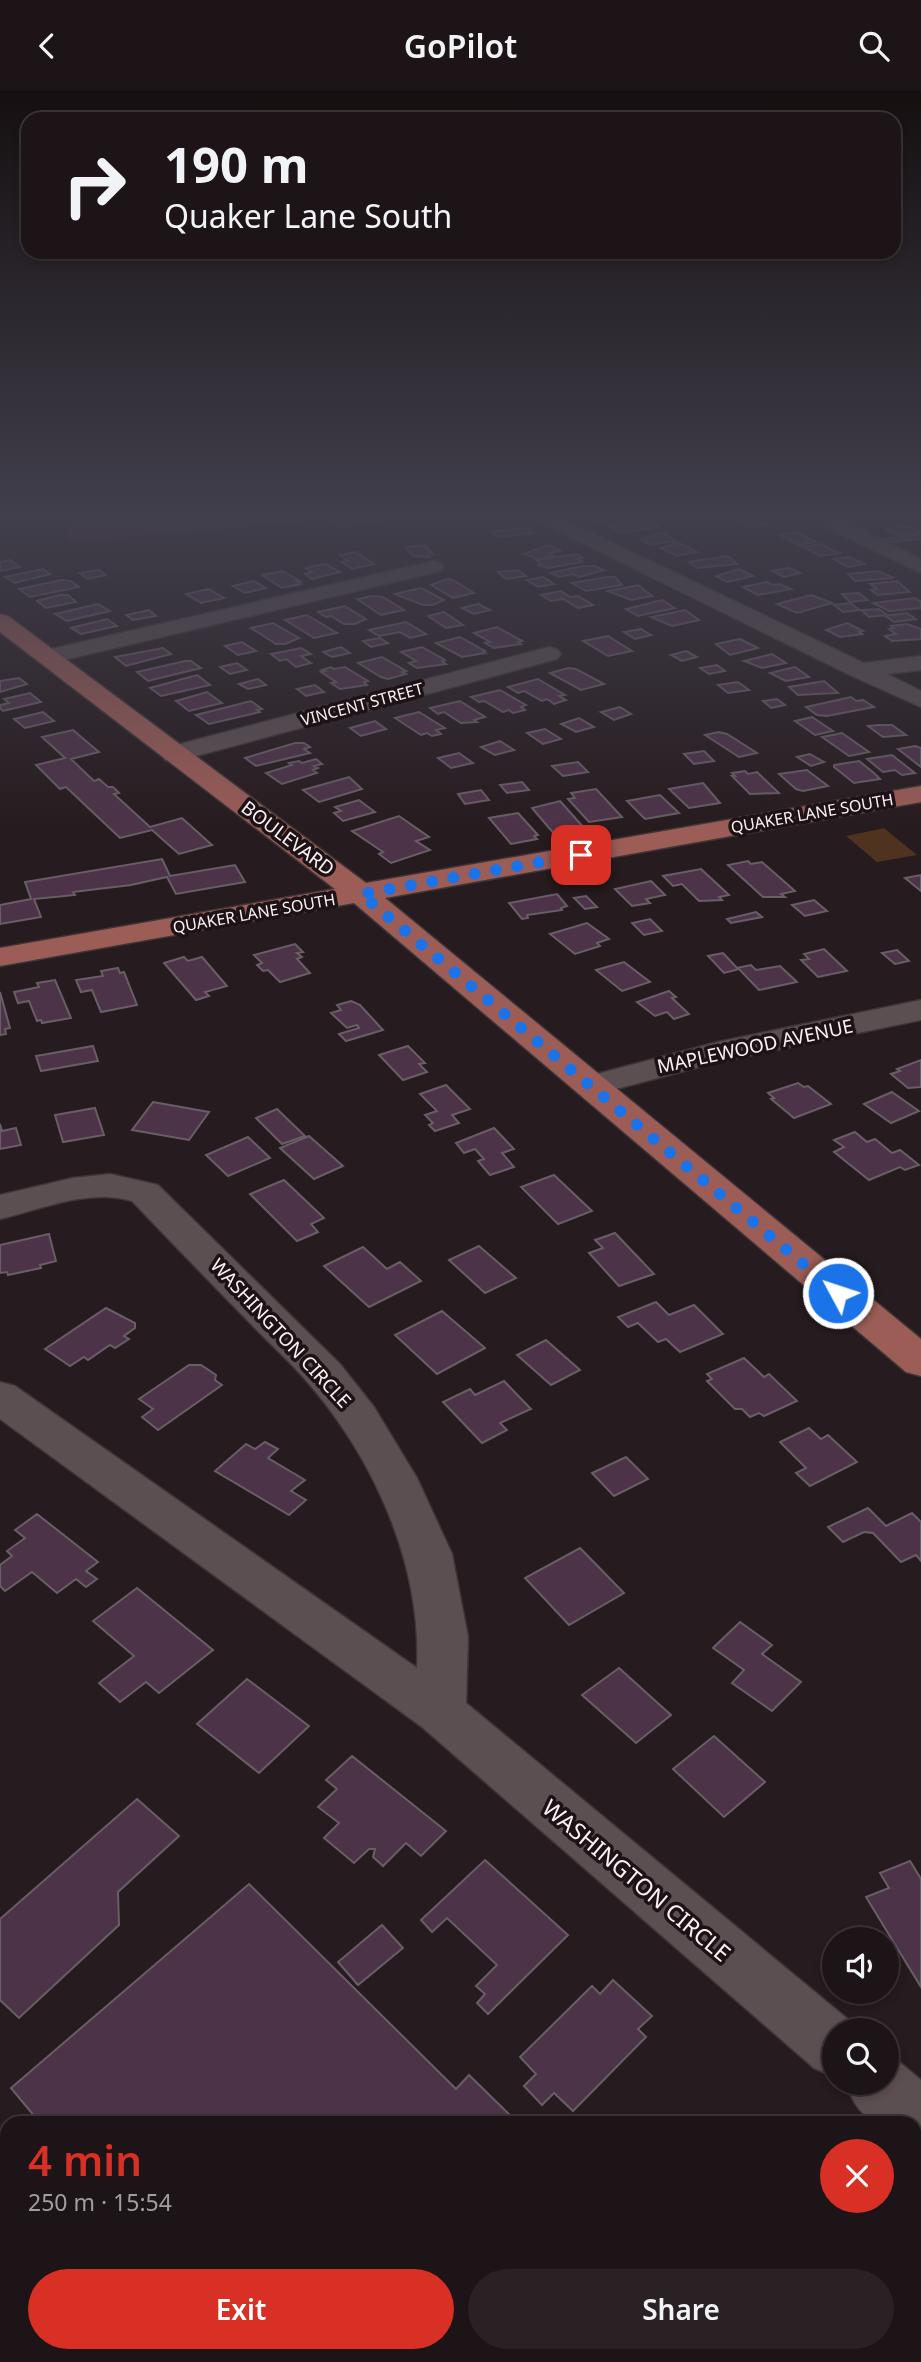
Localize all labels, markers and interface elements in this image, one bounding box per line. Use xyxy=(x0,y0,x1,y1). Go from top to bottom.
text: GoPilot xyxy=(404,24,517,67)
icon: back xyxy=(28,27,66,65)
icon: search xyxy=(855,27,893,65)
text: 190 m xyxy=(164,131,309,197)
icon: right xyxy=(49,140,140,231)
text: Quaker Lane South xyxy=(164,194,452,237)
street label: VINCENT STREET xyxy=(298,677,426,731)
street label: QUAKER LANE SOUTH xyxy=(729,788,895,838)
street label: BOULEVARD xyxy=(236,794,340,882)
pin xyxy=(551,825,611,885)
icon: arrive xyxy=(562,836,600,874)
street label: QUAKER LANE SOUTH xyxy=(171,888,337,938)
street label: MAPLEWOOD AVENUE xyxy=(655,1013,855,1079)
street label: WASHINGTON CIRCLE xyxy=(205,1253,357,1413)
position arrow xyxy=(801,1256,875,1330)
street label: WASHINGTON CIRCLE xyxy=(536,1792,738,1968)
map controls xyxy=(822,1927,899,2095)
button: sound xyxy=(822,1927,899,2004)
button: search xyxy=(822,2018,899,2095)
text: 4 min xyxy=(28,2131,142,2188)
button: close xyxy=(820,2139,894,2213)
text: 250 m · 15:54 xyxy=(28,2186,172,2218)
button: Exit xyxy=(28,2269,454,2349)
button: Share xyxy=(468,2269,894,2349)

